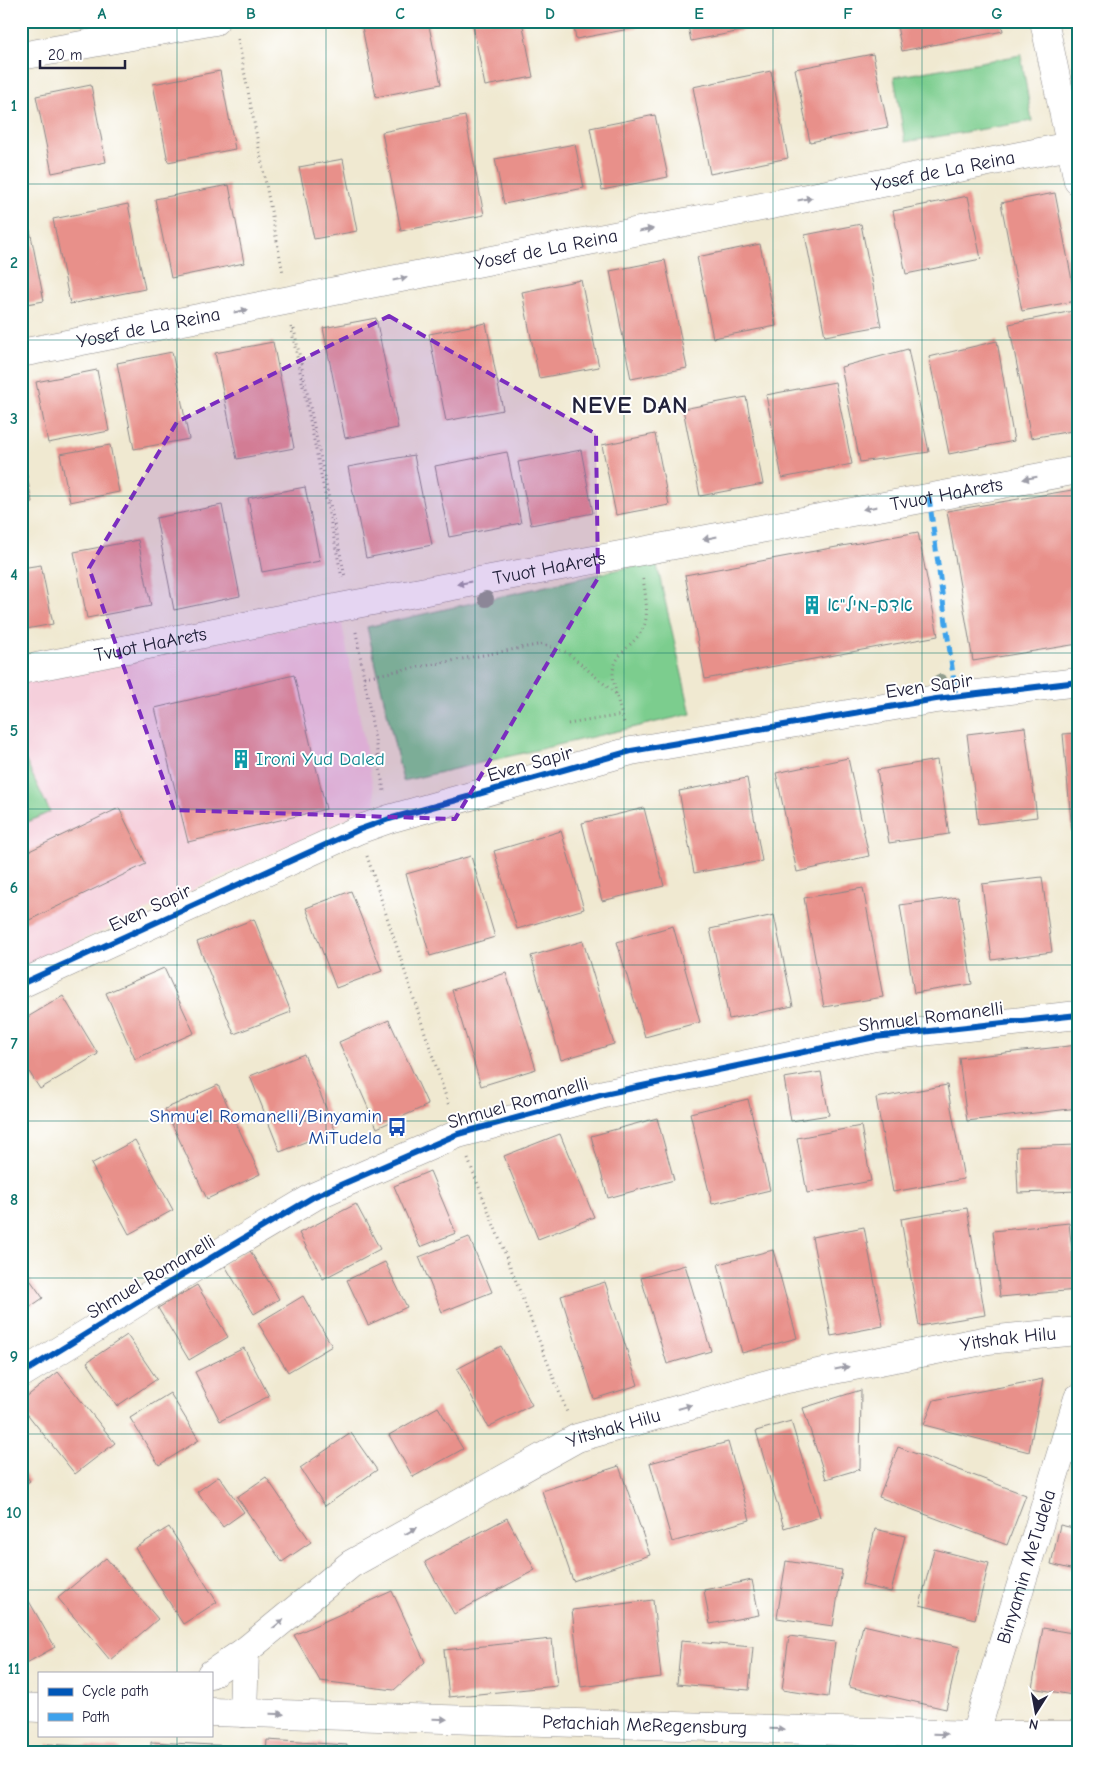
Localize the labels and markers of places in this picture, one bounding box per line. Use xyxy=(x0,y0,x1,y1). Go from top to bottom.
building icon: אדם-מיל"א xyxy=(801,594,823,616)
place label: אדם-מיל"א xyxy=(827,594,913,616)
building icon: Ironi Yud Daled xyxy=(230,748,252,770)
place label: Ironi Yud Daled xyxy=(256,748,385,770)
place label: Shmu'el Romanelli/Binyamin MiTudela xyxy=(149,1105,382,1149)
bus stop icon: Shmu'el Romanelli/Binyamin MiTudela xyxy=(386,1116,408,1138)

